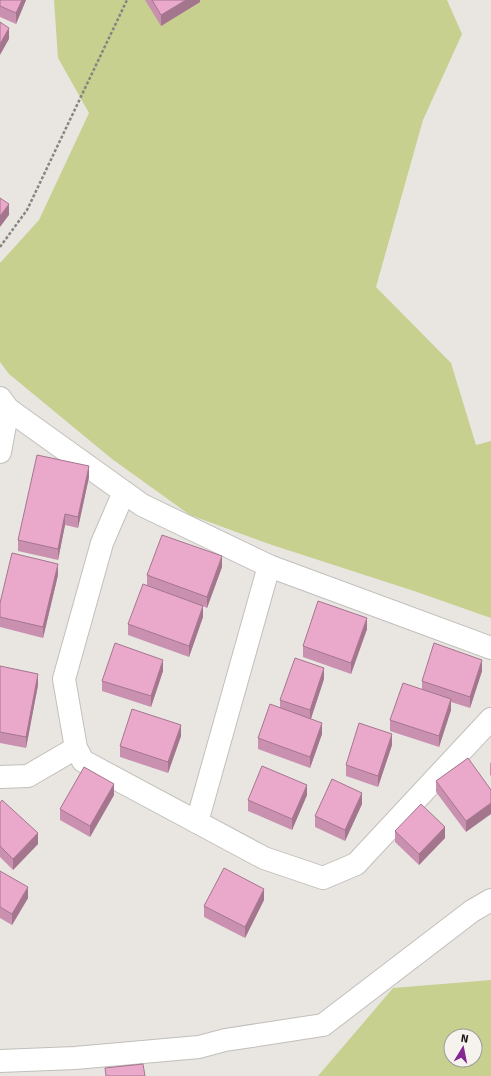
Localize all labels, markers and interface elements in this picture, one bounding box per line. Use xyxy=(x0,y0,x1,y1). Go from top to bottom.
north arrow xyxy=(443,1028,483,1068)
text: N xyxy=(460,1032,470,1046)

